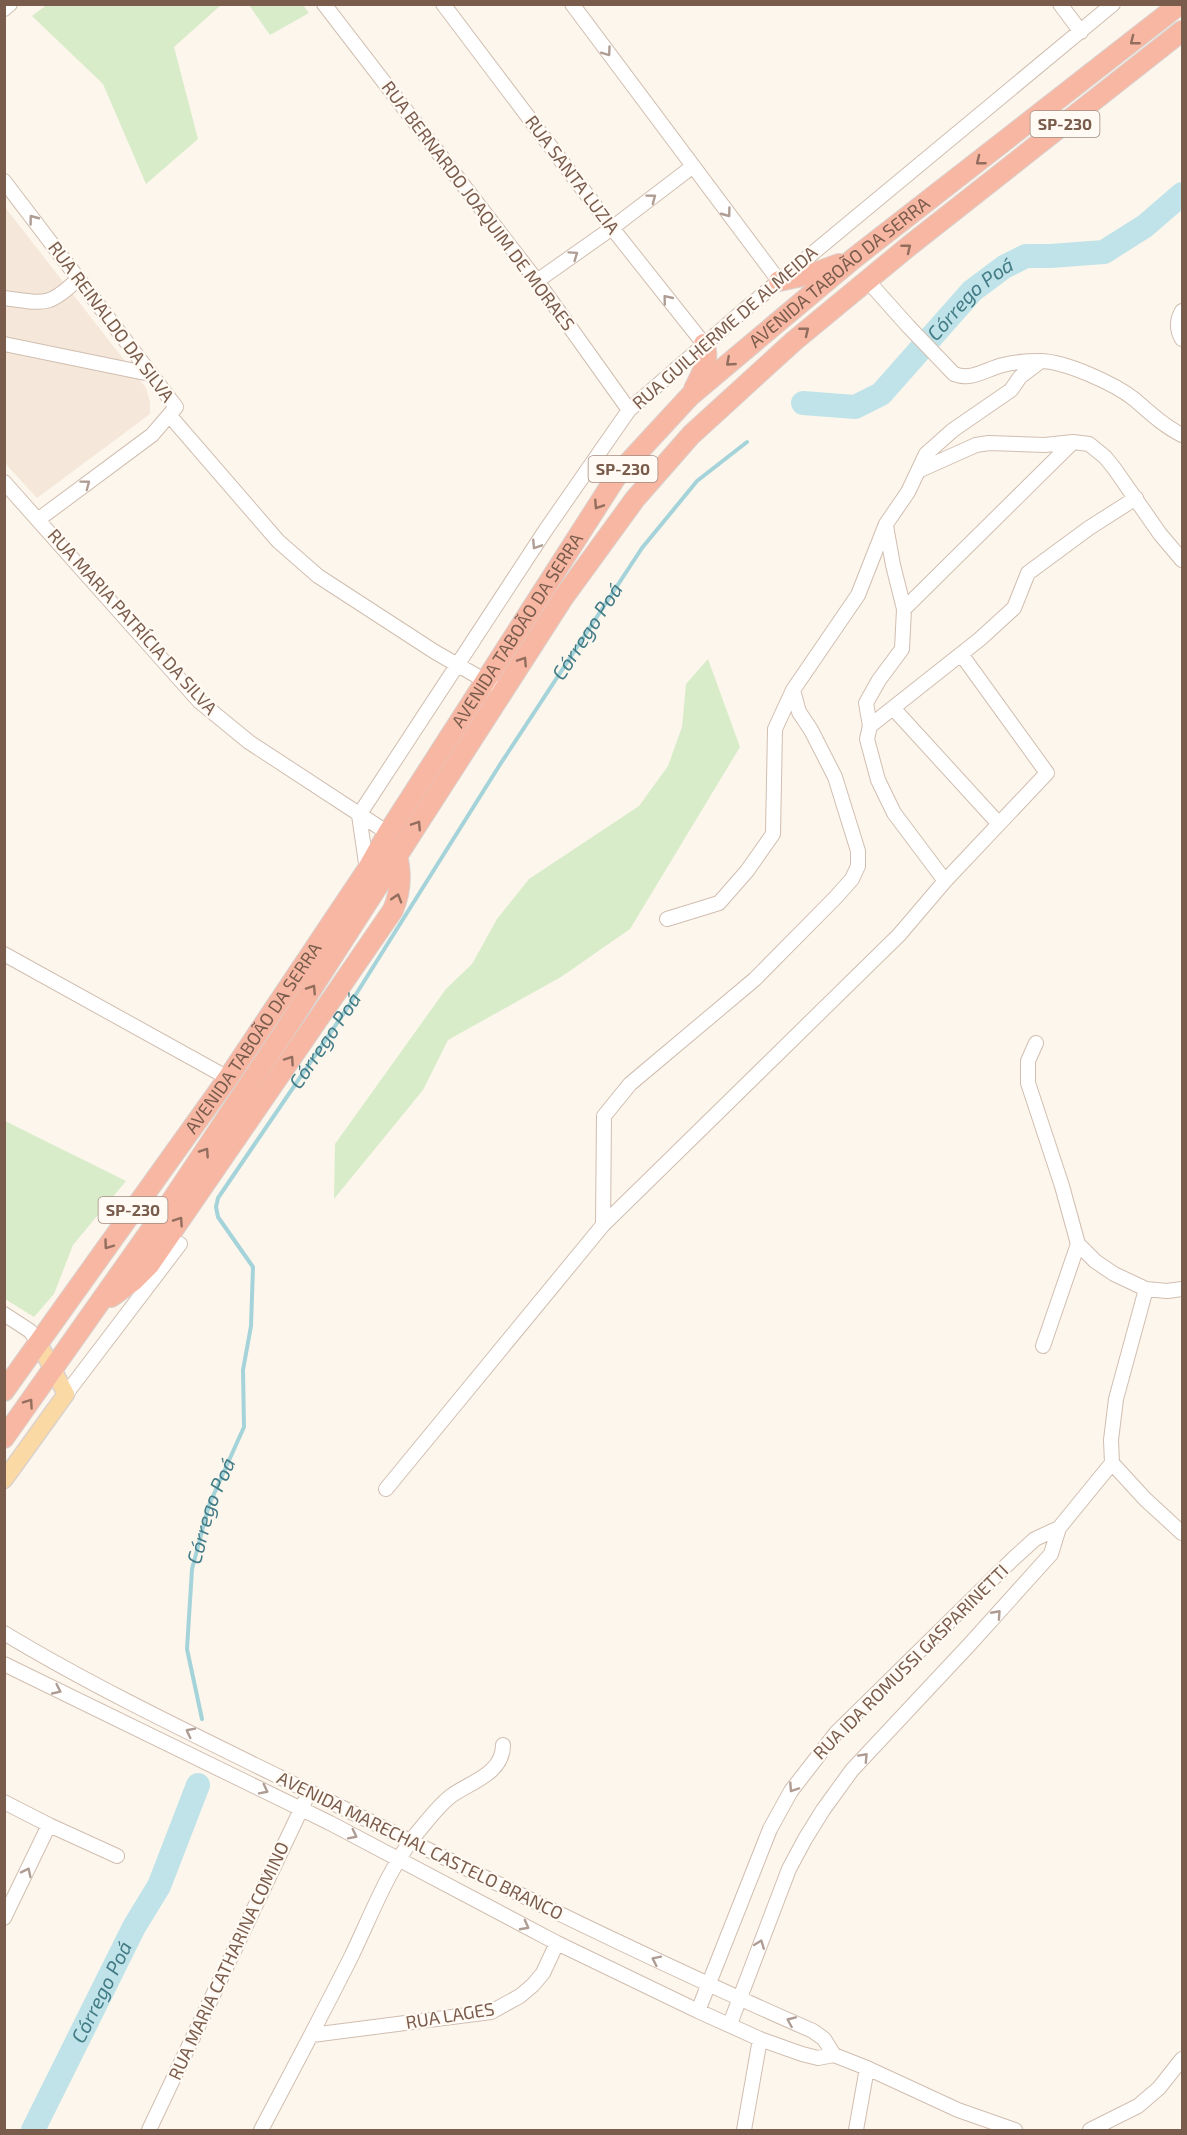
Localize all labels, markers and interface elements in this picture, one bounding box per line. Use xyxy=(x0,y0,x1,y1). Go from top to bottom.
one-way arrow xyxy=(1129,33,1140,44)
one-way arrow xyxy=(600,45,611,56)
street label: RUA BERNARDO JOAQUIM DE MORAES xyxy=(378,76,580,335)
street label: RUA SANTA LUZIA xyxy=(521,111,625,239)
road number: SP-230 xyxy=(1030,111,1100,137)
one-way arrow xyxy=(976,153,987,164)
street label: AVENIDA TABOÃO DA SERRA xyxy=(744,191,934,352)
one-way arrow xyxy=(645,194,656,205)
one-way arrow xyxy=(720,207,731,218)
one-way arrow xyxy=(29,214,40,225)
street label: RUA REINALDO DA SILVA xyxy=(44,237,180,407)
street label: RUA GUILHERME DE ALMEIDA xyxy=(627,240,822,414)
one-way arrow xyxy=(900,245,911,256)
one-way arrow xyxy=(568,251,579,262)
water label: Córrego Poá xyxy=(921,251,1017,345)
one-way arrow xyxy=(663,295,674,306)
one-way arrow xyxy=(798,328,809,339)
one-way arrow xyxy=(726,355,737,366)
road number: SP-230 xyxy=(588,456,658,482)
one-way arrow xyxy=(79,481,90,492)
one-way arrow xyxy=(594,498,605,509)
street label: RUA MARIA PATRÍCIA DA SILVA xyxy=(43,524,223,719)
street label: AVENIDA TABOÃO DA SERRA xyxy=(446,528,588,731)
one-way arrow xyxy=(532,538,543,549)
water label: Córrego Poá xyxy=(546,578,627,684)
one-way arrow xyxy=(515,656,526,667)
one-way arrow xyxy=(410,820,421,831)
one-way arrow xyxy=(390,893,402,904)
street label: AVENIDA TABOÃO DA SERRA xyxy=(180,937,326,1138)
one-way arrow xyxy=(304,984,315,995)
water label: Córrego Poá xyxy=(283,988,365,1093)
one-way arrow xyxy=(283,1056,294,1067)
one-way arrow xyxy=(197,1147,208,1158)
road number: SP-230 xyxy=(98,1197,168,1223)
one-way arrow xyxy=(172,1217,183,1228)
one-way arrow xyxy=(104,1238,115,1249)
one-way arrow xyxy=(22,1399,33,1410)
water label: Córrego Poá xyxy=(181,1454,240,1566)
street label: RUA IDA ROMUSSI GASPARINETTI xyxy=(808,1559,1012,1763)
one-way arrow xyxy=(990,1610,1001,1621)
one-way arrow xyxy=(50,1682,61,1694)
one-way arrow xyxy=(185,1728,196,1739)
one-way arrow xyxy=(857,1753,868,1764)
street label: AVENIDA MARECHAL CASTELO BRANCO xyxy=(274,1766,567,1924)
one-way arrow xyxy=(789,1781,800,1792)
one-way arrow xyxy=(258,1783,269,1795)
one-way arrow xyxy=(347,1827,358,1839)
street label: RUA MARIA CATHARINA COMINO xyxy=(163,1838,293,2083)
one-way arrow xyxy=(19,1867,31,1878)
one-way arrow xyxy=(519,1919,530,1930)
water label: Córrego Poá xyxy=(65,1937,136,2047)
one-way arrow xyxy=(753,1939,766,1950)
one-way arrow xyxy=(651,1955,662,1967)
street label: RUA LAGES xyxy=(404,1997,496,2033)
one-way arrow xyxy=(787,2016,798,2028)

